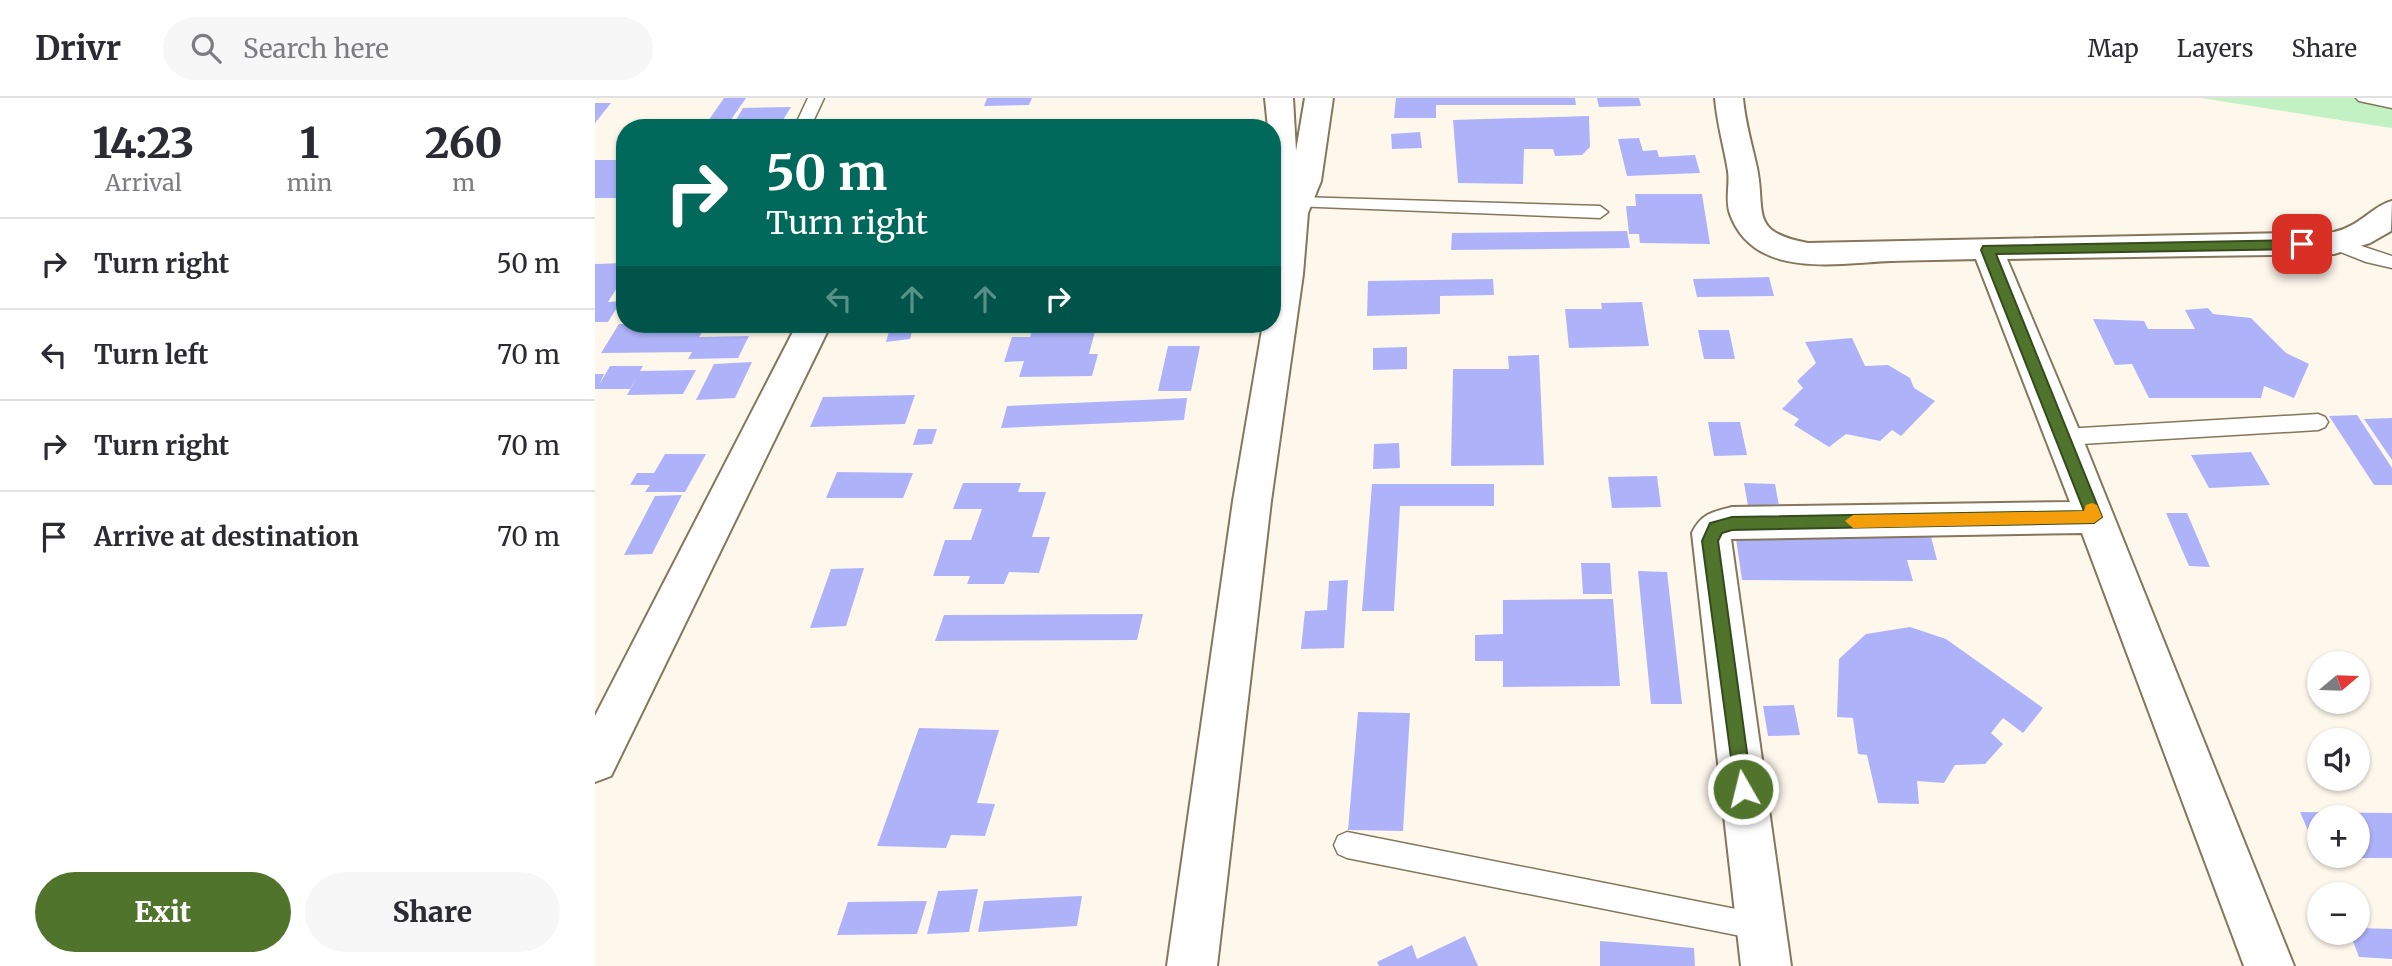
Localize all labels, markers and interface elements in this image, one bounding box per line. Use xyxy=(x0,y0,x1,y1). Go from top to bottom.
search box xyxy=(163,17,653,80)
text: Drivr xyxy=(35,28,121,69)
icon: search xyxy=(187,29,225,67)
text: Search here xyxy=(243,32,389,65)
text: Map xyxy=(2088,33,2139,64)
text: Layers xyxy=(2177,33,2253,64)
text: Share xyxy=(2291,33,2357,64)
text: 14:23 xyxy=(92,117,194,169)
text: 1 xyxy=(300,117,319,169)
text: 260 xyxy=(425,117,503,169)
text: 50 m xyxy=(766,142,887,203)
icon: right xyxy=(651,147,742,238)
text: Arrival xyxy=(105,168,182,197)
text: min xyxy=(287,168,332,197)
text: m xyxy=(452,168,475,197)
text: Turn right xyxy=(766,203,928,243)
pin xyxy=(2272,214,2332,274)
icon: arrive xyxy=(2283,225,2321,263)
icon: right xyxy=(35,245,73,283)
text: Turn right xyxy=(94,247,229,280)
text: 50 m xyxy=(496,247,560,280)
icon: left xyxy=(820,280,858,318)
icon: ahead xyxy=(893,280,931,318)
icon: ahead xyxy=(966,280,1004,318)
icon: right xyxy=(1039,280,1077,318)
icon: left xyxy=(35,336,73,374)
text: Turn left xyxy=(94,338,208,371)
text: 70 m xyxy=(497,338,560,371)
icon: right xyxy=(35,427,73,465)
text: Turn right xyxy=(94,429,229,462)
text: 70 m xyxy=(497,429,560,462)
icon: arrive xyxy=(35,518,73,556)
text: Arrive at destination xyxy=(94,520,359,553)
text: 70 m xyxy=(497,520,560,553)
north arrow xyxy=(2307,651,2369,714)
map controls xyxy=(2307,651,2370,945)
button: sound xyxy=(2307,728,2370,791)
position arrow xyxy=(1706,752,1780,826)
button: + xyxy=(2307,805,2370,868)
button: Exit xyxy=(35,872,291,952)
button: Share xyxy=(305,872,560,952)
button: − xyxy=(2307,882,2370,945)

